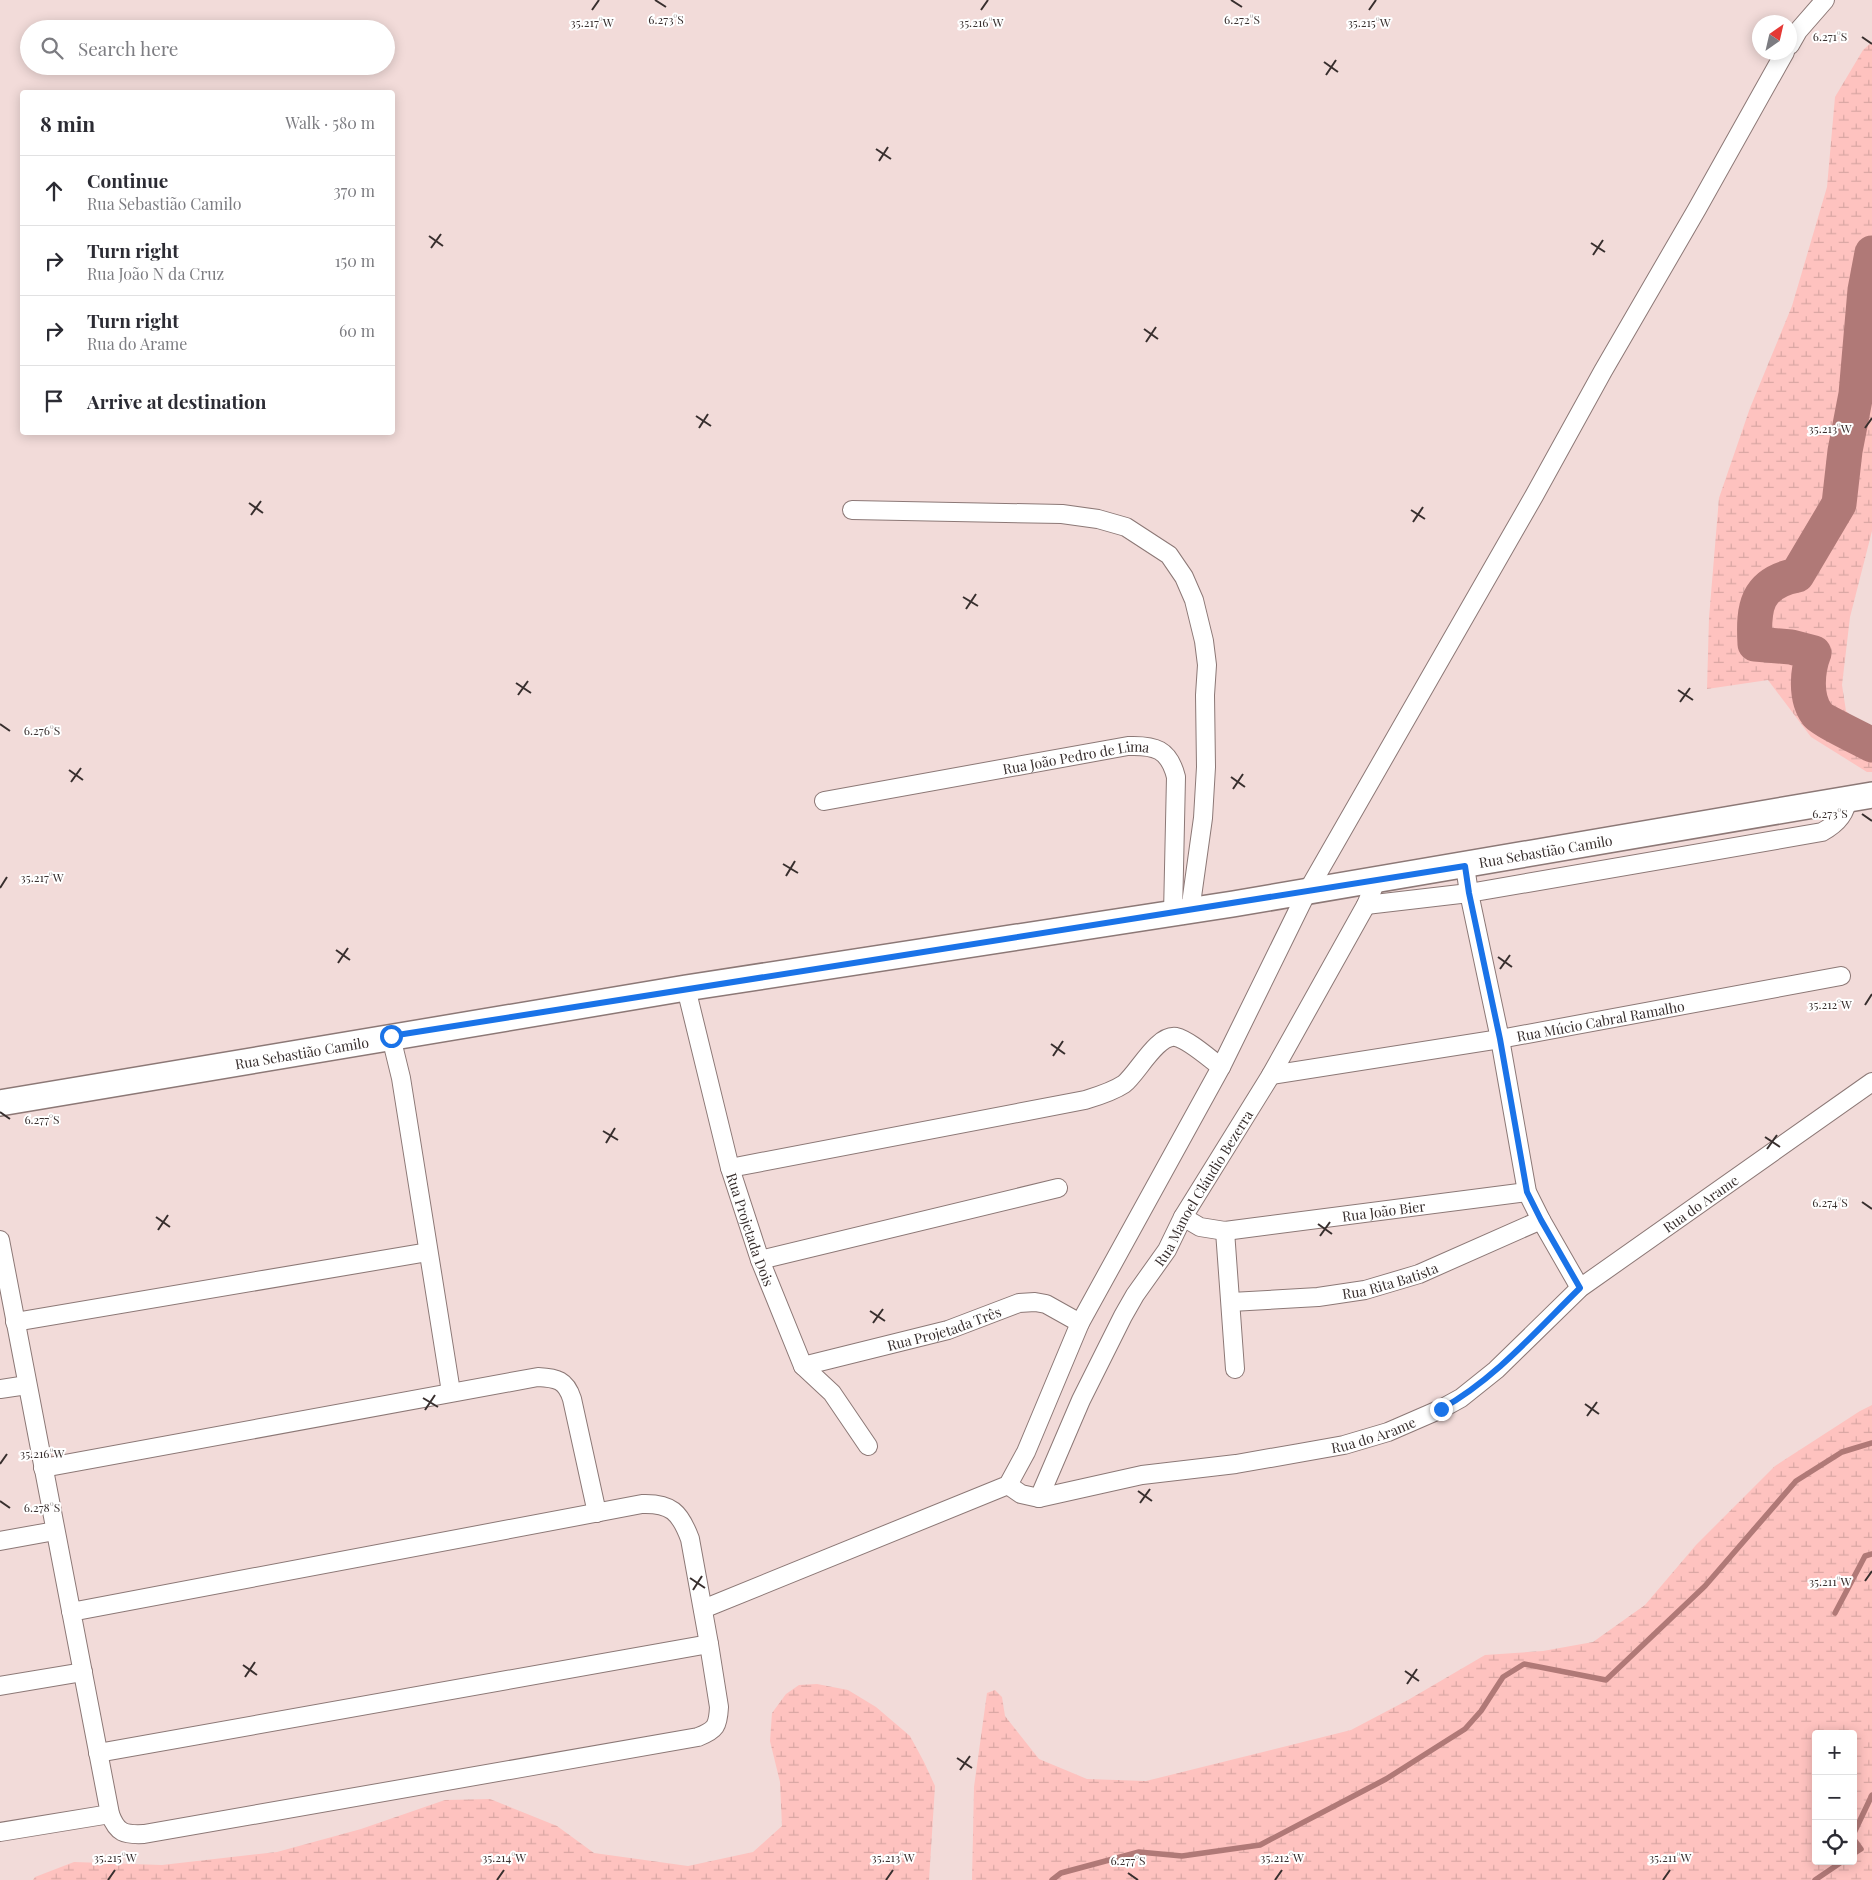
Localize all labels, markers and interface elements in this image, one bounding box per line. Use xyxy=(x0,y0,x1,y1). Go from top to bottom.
text: 6.273°S xyxy=(648,11,684,27)
text: 6.272°S xyxy=(1224,11,1260,27)
text: 35.217°W xyxy=(570,14,614,30)
text: 35.216°W xyxy=(959,14,1003,30)
text: 35.215°W xyxy=(1347,14,1391,30)
north arrow xyxy=(1752,15,1797,60)
search box xyxy=(20,20,395,75)
text: 6.271°S xyxy=(1813,28,1847,44)
icon: search xyxy=(38,34,66,62)
text: Search here xyxy=(78,35,178,61)
text: 8 min xyxy=(40,109,95,137)
text: Walk · 580 m xyxy=(285,112,375,133)
text: Continue xyxy=(87,167,168,193)
icon: ahead xyxy=(40,177,68,205)
text: 370 m xyxy=(333,180,375,201)
text: Rua Sebastião Camilo xyxy=(87,193,241,214)
text: Turn right xyxy=(87,237,179,263)
icon: right xyxy=(40,247,68,275)
text: 150 m xyxy=(335,250,375,271)
text: Rua João N da Cruz xyxy=(87,263,224,284)
text: Turn right xyxy=(87,307,179,333)
icon: right xyxy=(40,317,68,345)
text: 60 m xyxy=(339,320,375,341)
text: Rua do Arame xyxy=(87,333,187,354)
icon: arrive xyxy=(40,387,68,415)
text: Arrive at destination xyxy=(87,388,267,414)
text: 35.213°W xyxy=(1808,420,1852,436)
text: 6.276°S xyxy=(24,722,60,738)
street label: Rua João Pedro de Lima xyxy=(1001,736,1151,778)
text: 6.273°S xyxy=(1812,805,1848,821)
street label: Rua Sebastião Camilo xyxy=(1477,830,1614,871)
text: 35.217°W xyxy=(20,869,64,885)
street label: Rua Múcio Cabral Ramalho xyxy=(1515,996,1686,1045)
text: 35.212°W xyxy=(1808,996,1852,1012)
route start xyxy=(380,1025,403,1048)
street label: Rua Sebastião Camilo xyxy=(233,1032,370,1073)
street label: Rua Manoel Cláudio Bezerra xyxy=(1149,1106,1257,1270)
text: 6.277°S xyxy=(24,1111,60,1127)
street label: Rua Projetada Dois xyxy=(723,1170,779,1289)
street label: Rua do Arame xyxy=(1659,1170,1742,1236)
text: 6.274°S xyxy=(1812,1194,1848,1210)
street label: Rua João Bier xyxy=(1341,1196,1427,1225)
street label: Rua Rita Batista xyxy=(1341,1257,1441,1303)
street label: Rua Projetada Três xyxy=(885,1301,1003,1354)
route end xyxy=(1430,1398,1453,1421)
street label: Rua do Arame xyxy=(1329,1412,1418,1457)
text: 35.216°W xyxy=(20,1445,64,1461)
text: 6.278°S xyxy=(24,1499,60,1515)
text: 35.211°W xyxy=(1809,1573,1852,1589)
map controls xyxy=(1812,1730,1857,1865)
button: + xyxy=(1812,1730,1857,1775)
button: − xyxy=(1812,1775,1857,1820)
button: locate xyxy=(1812,1820,1857,1865)
text: 35.215°W xyxy=(93,1849,137,1865)
text: 35.214°W xyxy=(482,1849,526,1865)
text: 35.213°W xyxy=(871,1849,915,1865)
text: 35.212°W xyxy=(1260,1849,1304,1865)
text: 35.211°W xyxy=(1649,1849,1692,1865)
text: 6.277°S xyxy=(1110,1852,1146,1868)

